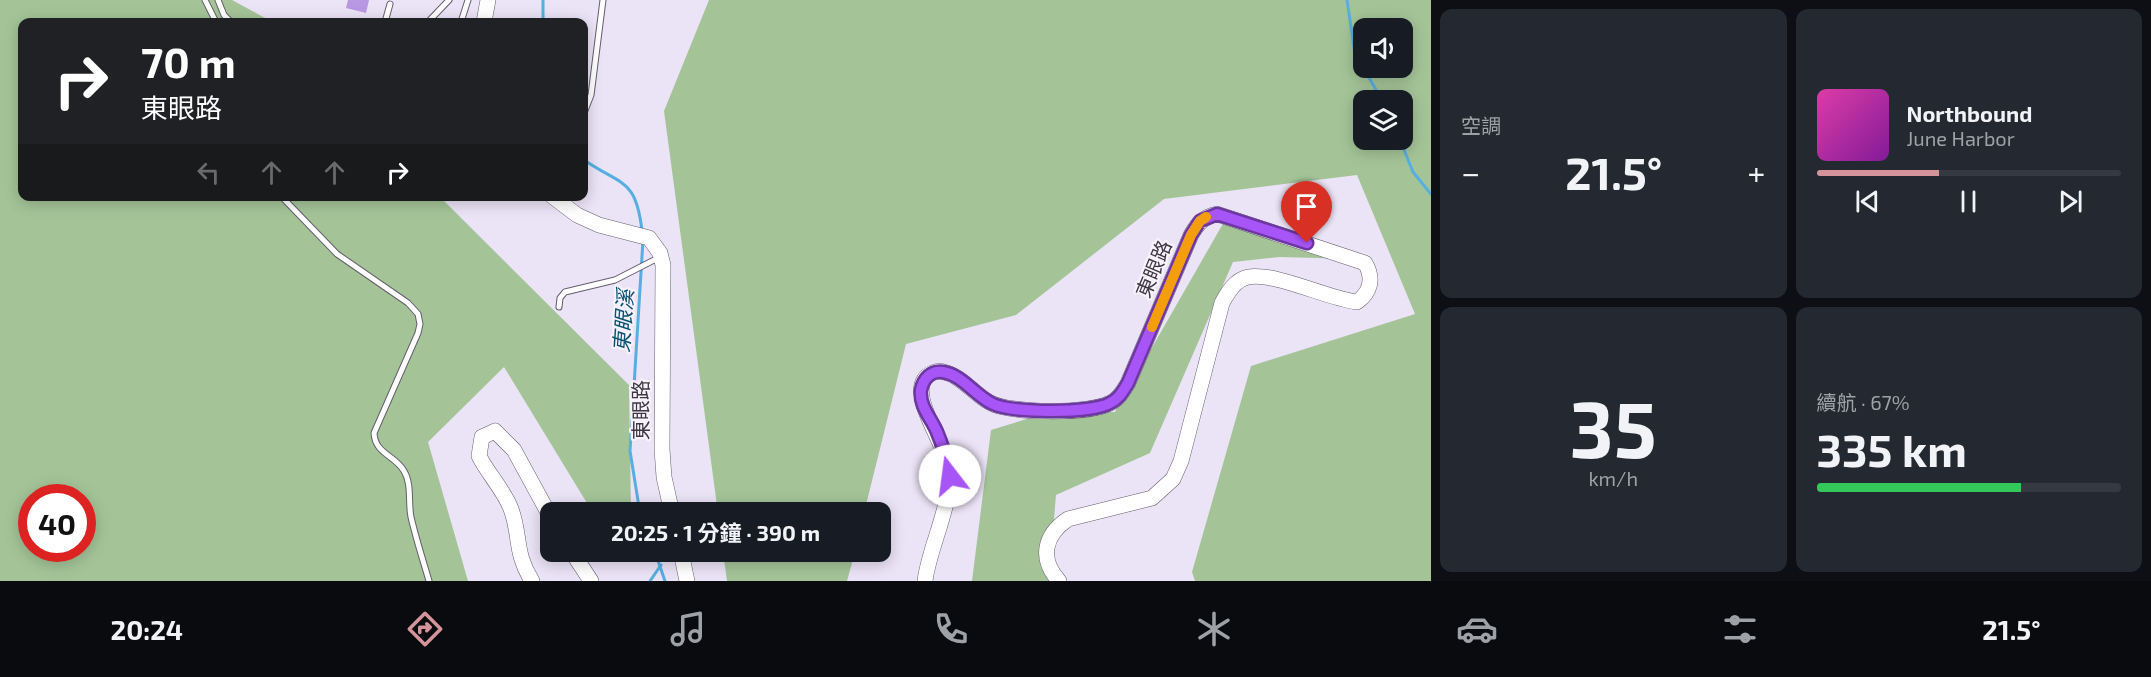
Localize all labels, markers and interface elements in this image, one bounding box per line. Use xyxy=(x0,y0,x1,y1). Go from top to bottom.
map controls xyxy=(1353,18,1413,150)
button: sound xyxy=(1353,18,1413,78)
text: 70 m xyxy=(141,36,236,86)
icon: right xyxy=(42,42,120,120)
button: layers xyxy=(1353,90,1413,150)
text: 東眼路 xyxy=(141,91,222,123)
text: Northbound xyxy=(1907,100,2032,126)
text: 空調 xyxy=(1461,113,1501,137)
text: June Harbor xyxy=(1907,126,2015,150)
text: 21.5° xyxy=(1565,145,1662,199)
text: − xyxy=(1461,152,1480,192)
text: + xyxy=(1747,152,1765,192)
icon: left xyxy=(192,156,225,189)
icon: ahead xyxy=(255,156,288,189)
icon: ahead xyxy=(318,156,351,189)
icon: right xyxy=(381,156,414,189)
pin xyxy=(1281,181,1332,243)
icon: previous xyxy=(1851,185,1884,218)
icon: pause xyxy=(1952,185,1985,218)
icon: next xyxy=(2054,185,2087,218)
icon: arrive xyxy=(1290,190,1323,223)
street label: 東眼路 xyxy=(1130,236,1176,301)
water label: 東眼溪 xyxy=(608,286,637,353)
street label: 東眼路 xyxy=(628,380,652,440)
text: 35 xyxy=(1570,380,1657,474)
text: 續航 · 67% xyxy=(1817,390,1910,414)
text: 335 km xyxy=(1817,422,1967,476)
position arrow xyxy=(918,444,982,508)
text: km/h xyxy=(1588,466,1638,490)
speed limit sign: 40 xyxy=(18,484,96,562)
text: 20:25 · 1 分鐘 · 390 m xyxy=(611,519,820,545)
icon: directions xyxy=(404,608,446,650)
icon: music xyxy=(667,608,709,650)
icon: phone xyxy=(930,608,972,650)
icon: climate xyxy=(1193,608,1235,650)
icon: car xyxy=(1456,608,1498,650)
icon: filters xyxy=(1719,608,1761,650)
text: 20:24 xyxy=(111,613,183,645)
text: 21.5° xyxy=(1982,613,2040,645)

